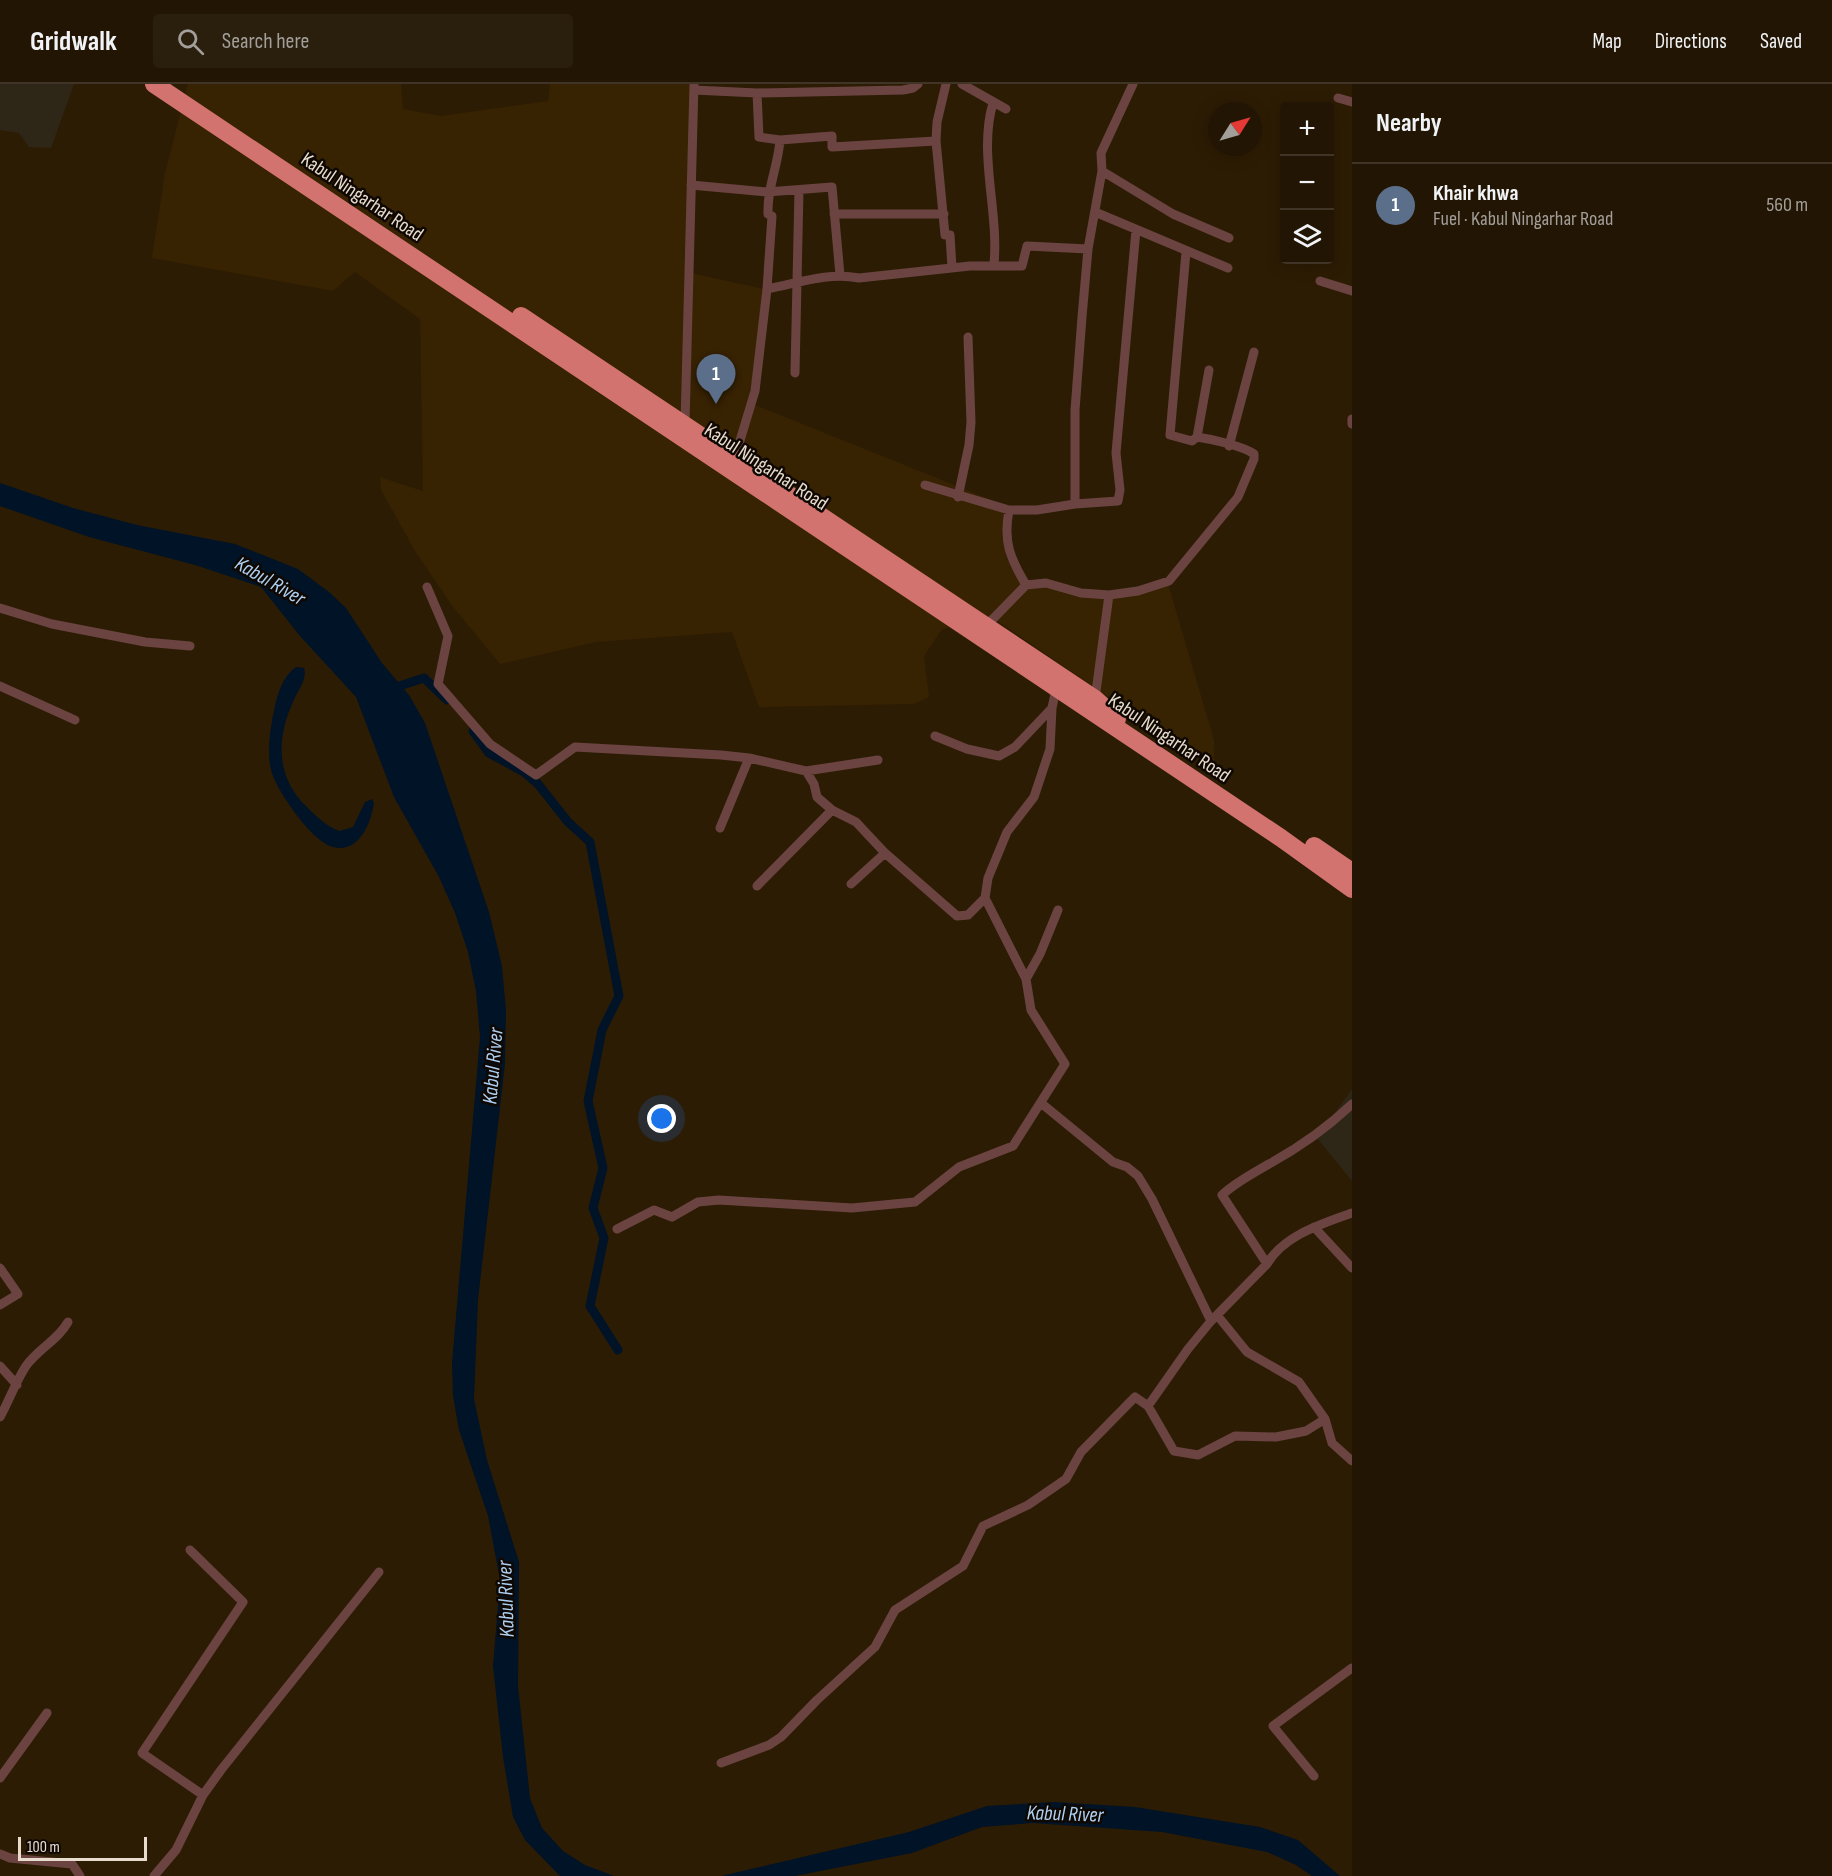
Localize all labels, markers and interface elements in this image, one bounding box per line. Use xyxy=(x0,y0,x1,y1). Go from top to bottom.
search box xyxy=(153,14,573,68)
text: Gridwalk xyxy=(30,25,117,58)
icon: search xyxy=(174,25,207,58)
text: Search here xyxy=(222,28,309,55)
text: Map xyxy=(1592,29,1622,54)
text: Directions xyxy=(1655,29,1727,54)
text: Saved xyxy=(1760,29,1802,54)
north arrow xyxy=(1208,102,1262,156)
map controls xyxy=(1280,102,1334,264)
button: + xyxy=(1280,102,1334,156)
text: Nearby xyxy=(1376,108,1442,139)
street label: Kabul Ningarhar Road xyxy=(296,147,428,247)
button: − xyxy=(1280,156,1334,210)
text: Khair khwa xyxy=(1433,180,1518,207)
text: 1 xyxy=(1392,193,1399,217)
text: 560 m xyxy=(1766,193,1808,217)
text: Fuel · Kabul Ningarhar Road xyxy=(1433,207,1613,231)
button: layers xyxy=(1280,210,1334,264)
pin: 1 xyxy=(696,354,736,404)
street label: Kabul Ningarhar Road xyxy=(700,418,832,516)
water label: Kabul River xyxy=(230,551,310,612)
street label: Kabul Ningarhar Road xyxy=(1103,688,1235,788)
water label: Kabul River xyxy=(477,1026,509,1105)
your location xyxy=(647,1104,676,1133)
water label: Kabul River xyxy=(492,1559,520,1638)
water label: Kabul River xyxy=(1026,1800,1105,1828)
scale bar xyxy=(18,1834,147,1862)
text: 100 m xyxy=(27,1838,60,1857)

